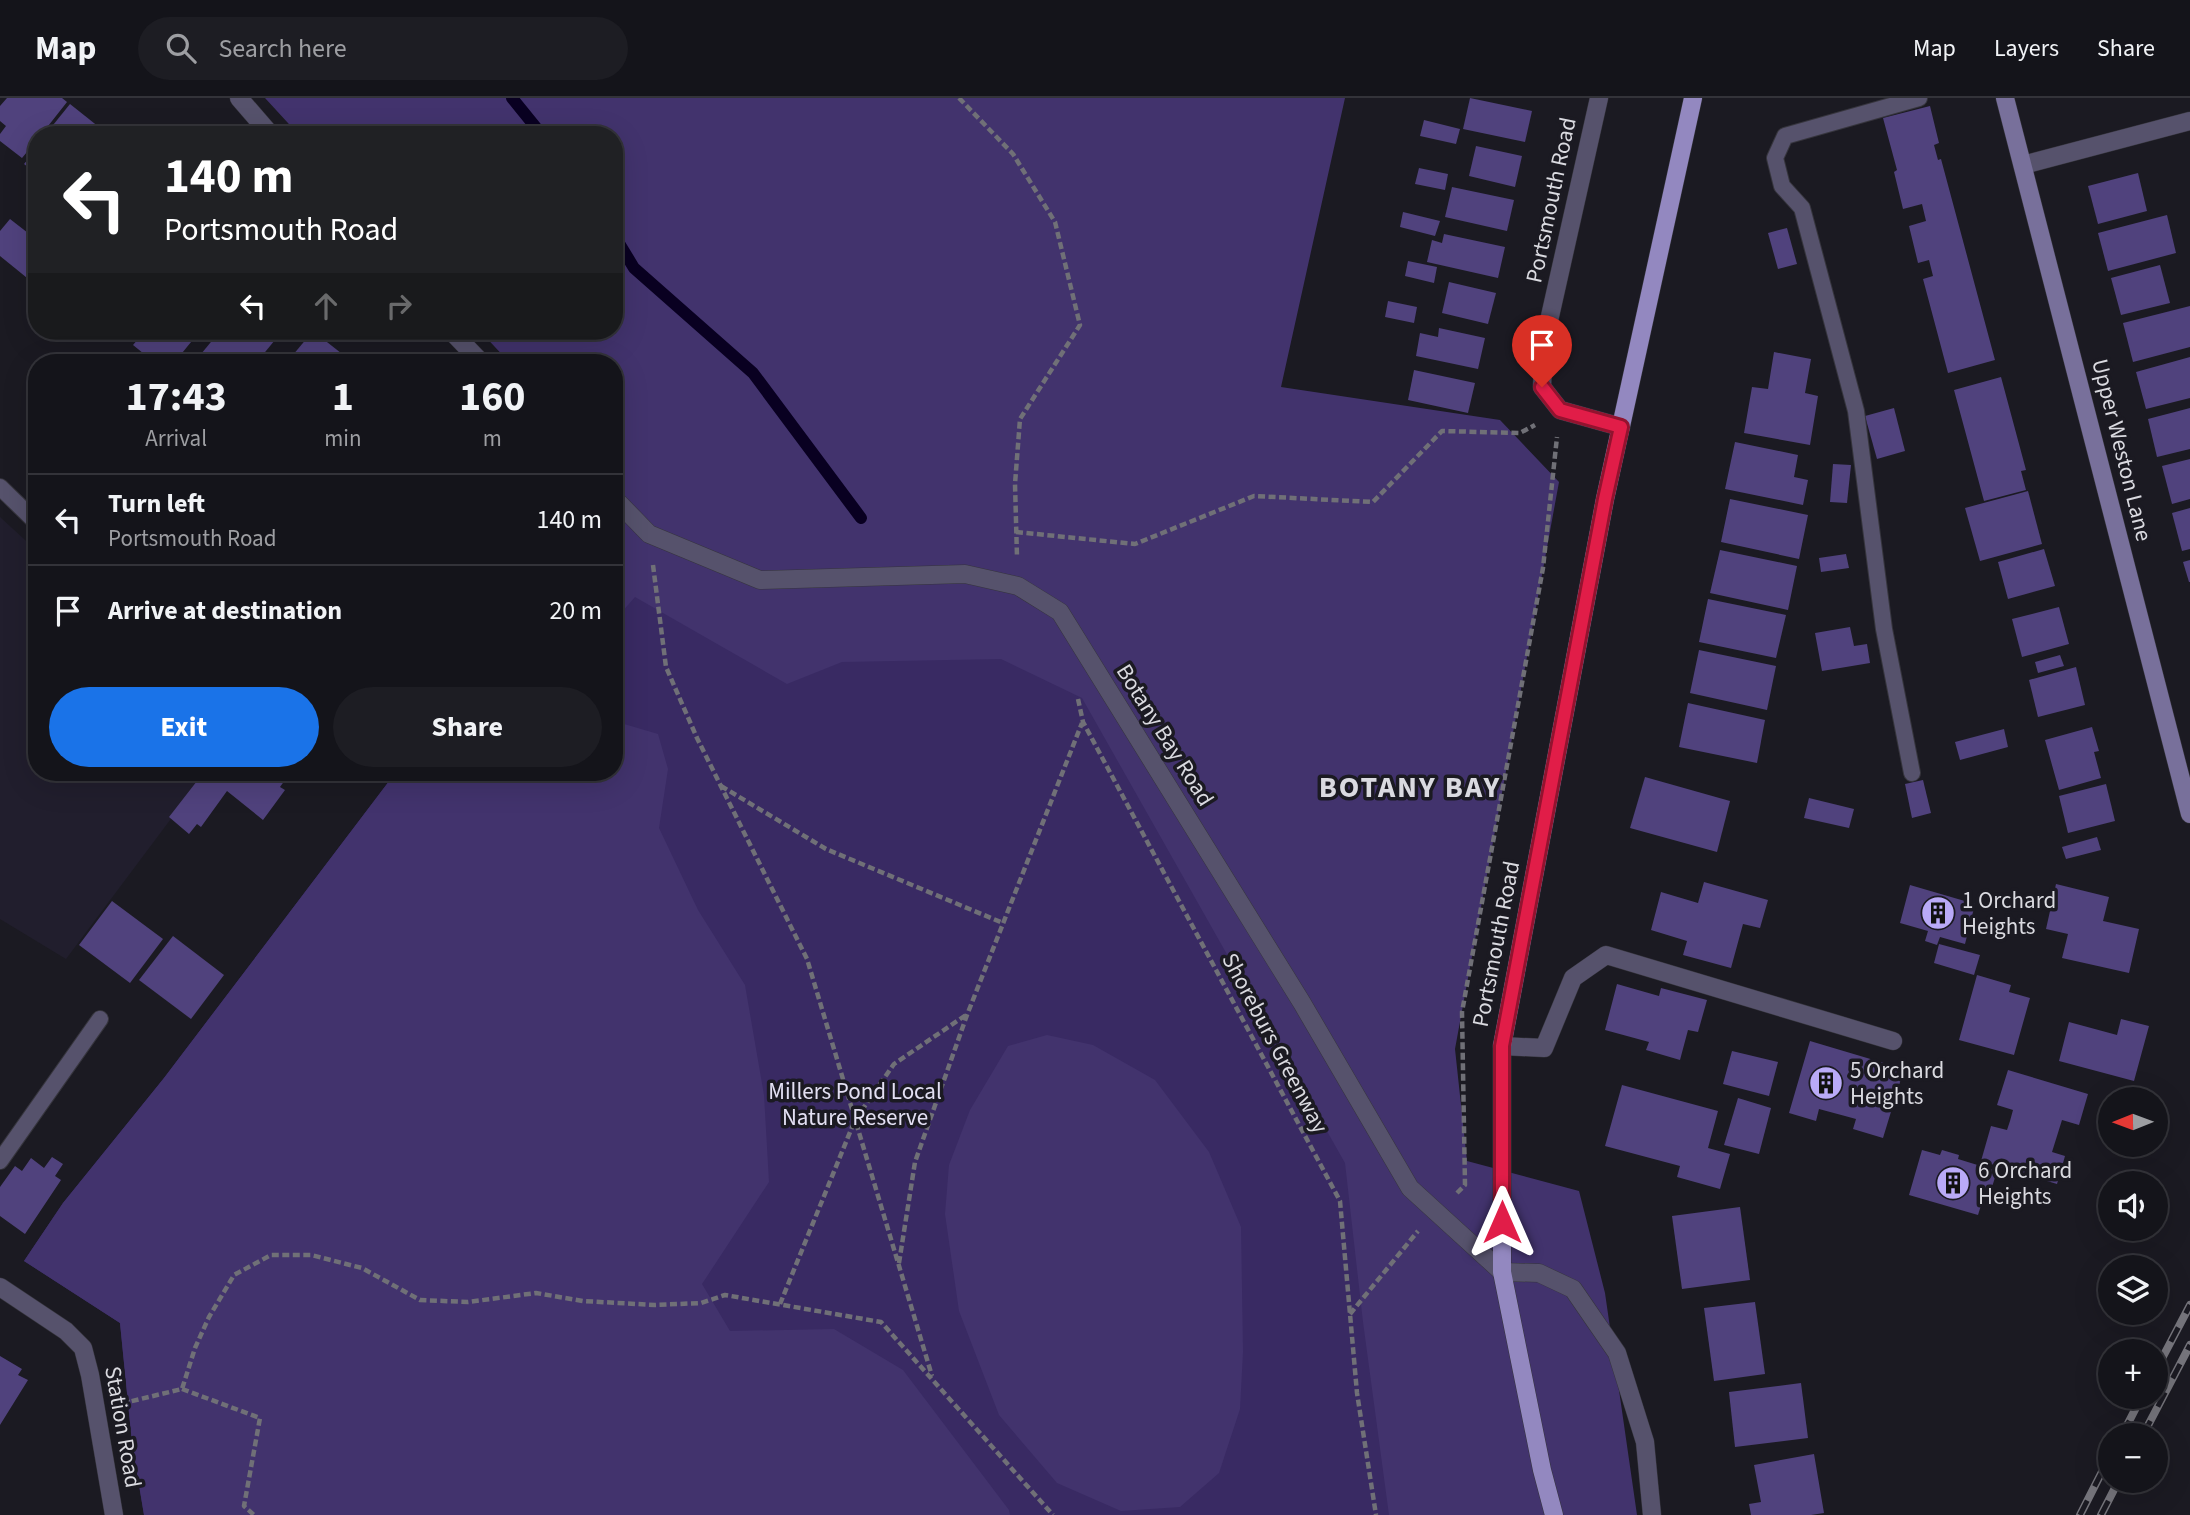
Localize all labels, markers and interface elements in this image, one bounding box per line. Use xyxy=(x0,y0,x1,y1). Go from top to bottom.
search box xyxy=(138,17,628,80)
text: Map xyxy=(35,25,96,72)
icon: search xyxy=(162,29,200,67)
text: Search here xyxy=(218,30,347,67)
text: Map xyxy=(1913,31,1956,66)
text: Layers xyxy=(1994,31,2059,66)
text: Share xyxy=(2097,31,2155,66)
street label: Portsmouth Road xyxy=(1517,114,1585,286)
text: 140 m xyxy=(164,142,293,212)
icon: left xyxy=(49,154,140,245)
text: Portsmouth Road xyxy=(164,207,398,253)
icon: left xyxy=(234,287,272,325)
icon: ahead xyxy=(307,287,345,325)
icon: right xyxy=(380,287,418,325)
pin xyxy=(1512,315,1572,387)
icon: arrive xyxy=(1523,326,1561,364)
street label: Upper Weston Lane xyxy=(2083,355,2161,545)
text: 17:43 xyxy=(125,367,227,427)
text: 1 xyxy=(332,367,354,427)
text: 160 xyxy=(459,367,526,427)
text: Arrival xyxy=(145,422,207,455)
text: min xyxy=(324,422,362,455)
text: m xyxy=(483,422,502,455)
text: Turn left xyxy=(108,485,205,522)
icon: left xyxy=(49,501,87,539)
text: 140 m xyxy=(536,501,602,538)
text: Portsmouth Road xyxy=(108,522,276,555)
icon: arrive xyxy=(49,592,87,630)
text: Arrive at destination xyxy=(108,592,342,629)
text: 20 m xyxy=(549,592,602,629)
street label: Botany Bay Road xyxy=(1108,657,1222,813)
button: Exit xyxy=(49,687,319,767)
button: Share xyxy=(333,687,602,767)
district label: BOTANY BAY xyxy=(1319,766,1501,809)
street label: Portsmouth Road xyxy=(1464,858,1528,1030)
place label: 1 Orchard Heights xyxy=(1962,884,2056,943)
building icon: 1 Orchard Heights xyxy=(1919,894,1957,932)
street label: Shoreburs Greenway xyxy=(1214,947,1337,1139)
place label: 5 Orchard Heights xyxy=(1850,1054,1944,1113)
building icon: 5 Orchard Heights xyxy=(1807,1064,1845,1102)
park label: Millers Pond Local Nature Reserve xyxy=(768,1075,942,1134)
north arrow xyxy=(2098,1087,2168,1157)
map controls xyxy=(2098,1087,2168,1493)
place label: 6 Orchard Heights xyxy=(1978,1154,2072,1213)
building icon: 6 Orchard Heights xyxy=(1934,1164,1972,1202)
button: sound xyxy=(2098,1171,2168,1241)
position arrow xyxy=(1465,1185,1539,1259)
button: layers xyxy=(2098,1255,2168,1325)
button: + xyxy=(2098,1339,2168,1409)
street label: Station Road xyxy=(96,1364,150,1490)
button: − xyxy=(2098,1423,2168,1493)

